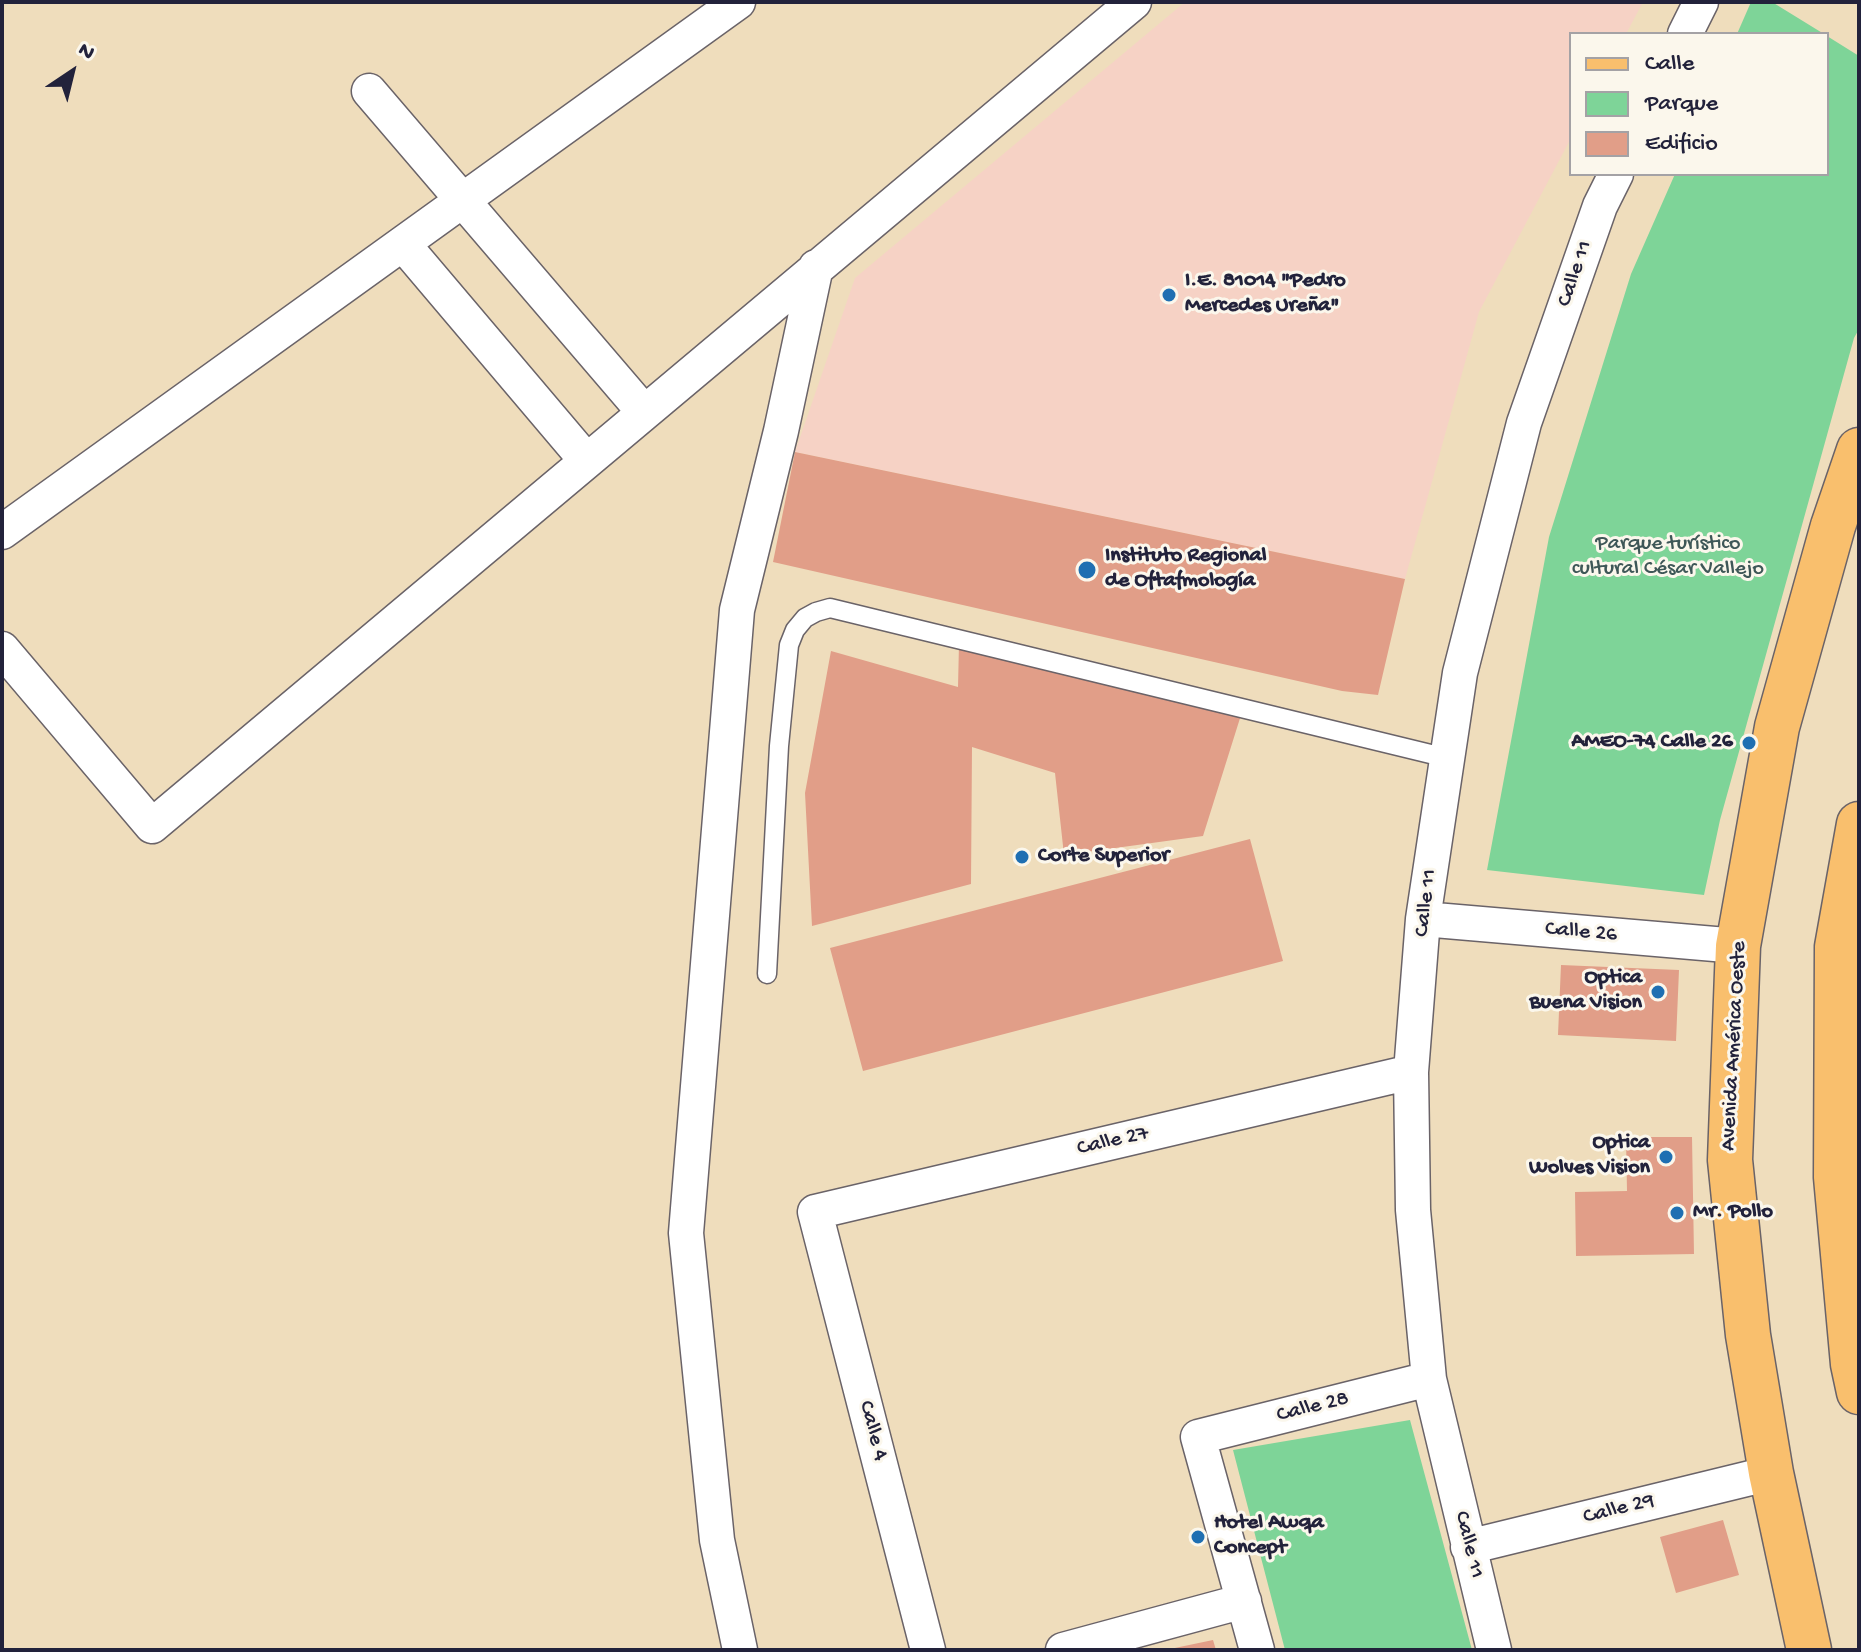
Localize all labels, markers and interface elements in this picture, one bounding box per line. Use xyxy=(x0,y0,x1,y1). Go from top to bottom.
north arrow xyxy=(32,32,112,112)
legend xyxy=(1569,32,1829,176)
text: N xyxy=(72,38,99,67)
text: Calle xyxy=(1645,50,1694,79)
text: Parque xyxy=(1645,90,1718,119)
text: Edificio xyxy=(1645,130,1718,159)
street label: Calle 11 xyxy=(1552,237,1600,311)
place label: I.E. 81014 "Pedro Mercedes Ureña" xyxy=(1185,269,1346,320)
marker: I.E. 81014 "Pedro Mercedes Ureña" xyxy=(1160,286,1178,304)
park label: Parque turístico cultural César Vallejo xyxy=(1572,532,1764,584)
place label: Instituto Regional de Oftafmología xyxy=(1105,544,1267,596)
marker: Instituto Regional de Oftafmología xyxy=(1076,559,1098,581)
place label: AMEO-74 Calle 26 xyxy=(1572,730,1733,756)
marker: AMEO-74 Calle 26 xyxy=(1740,734,1758,752)
place label: Corte Superior xyxy=(1038,844,1169,870)
marker: Corte Superior xyxy=(1013,848,1031,866)
street label: Calle 11 xyxy=(1410,868,1444,938)
street label: Calle 26 xyxy=(1544,917,1618,949)
street label: Avenida América Oeste xyxy=(1716,940,1754,1152)
place label: Optica Buena Vision xyxy=(1529,966,1642,1018)
marker: Optica Buena Vision xyxy=(1649,983,1667,1001)
street label: Calle 27 xyxy=(1075,1121,1151,1163)
place label: Optica Wolves Vision xyxy=(1529,1131,1650,1182)
marker: Optica Wolves Vision xyxy=(1657,1148,1675,1166)
place label: Mr. Pollo xyxy=(1693,1200,1773,1226)
marker: Mr. Pollo xyxy=(1668,1204,1686,1222)
street label: Calle 28 xyxy=(1274,1386,1352,1430)
street label: Calle 4 xyxy=(851,1398,893,1464)
street label: Calle 29 xyxy=(1581,1488,1657,1532)
street label: Calle 11 xyxy=(1447,1509,1489,1581)
place label: Hotel Awqa Concept xyxy=(1214,1511,1324,1562)
marker: Hotel Awqa Concept xyxy=(1189,1528,1207,1546)

